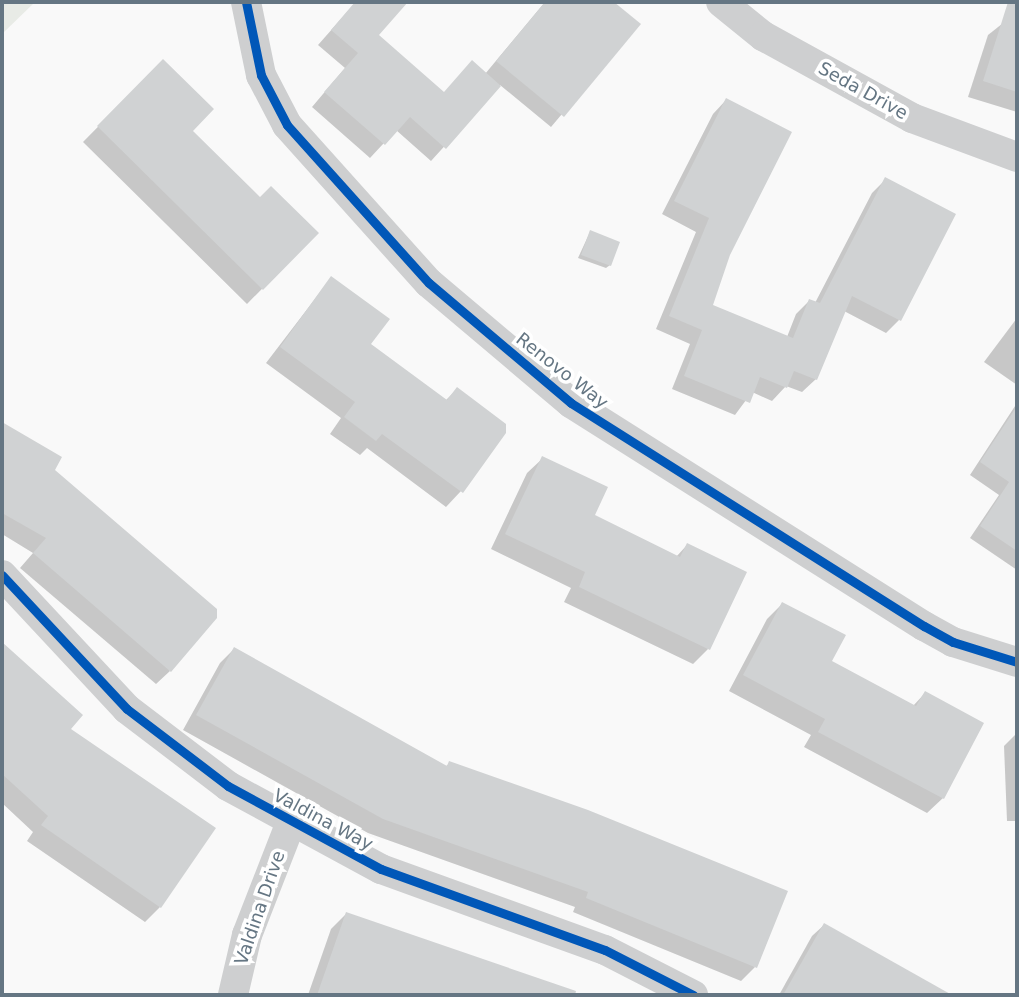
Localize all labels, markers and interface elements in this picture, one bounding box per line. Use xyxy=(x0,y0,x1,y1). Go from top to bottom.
street label: Seda Drive xyxy=(815,58,911,124)
street label: Renovo Way xyxy=(512,328,612,414)
street label: Valdina Way xyxy=(269,785,377,855)
street label: Valdina Drive xyxy=(230,848,290,968)

